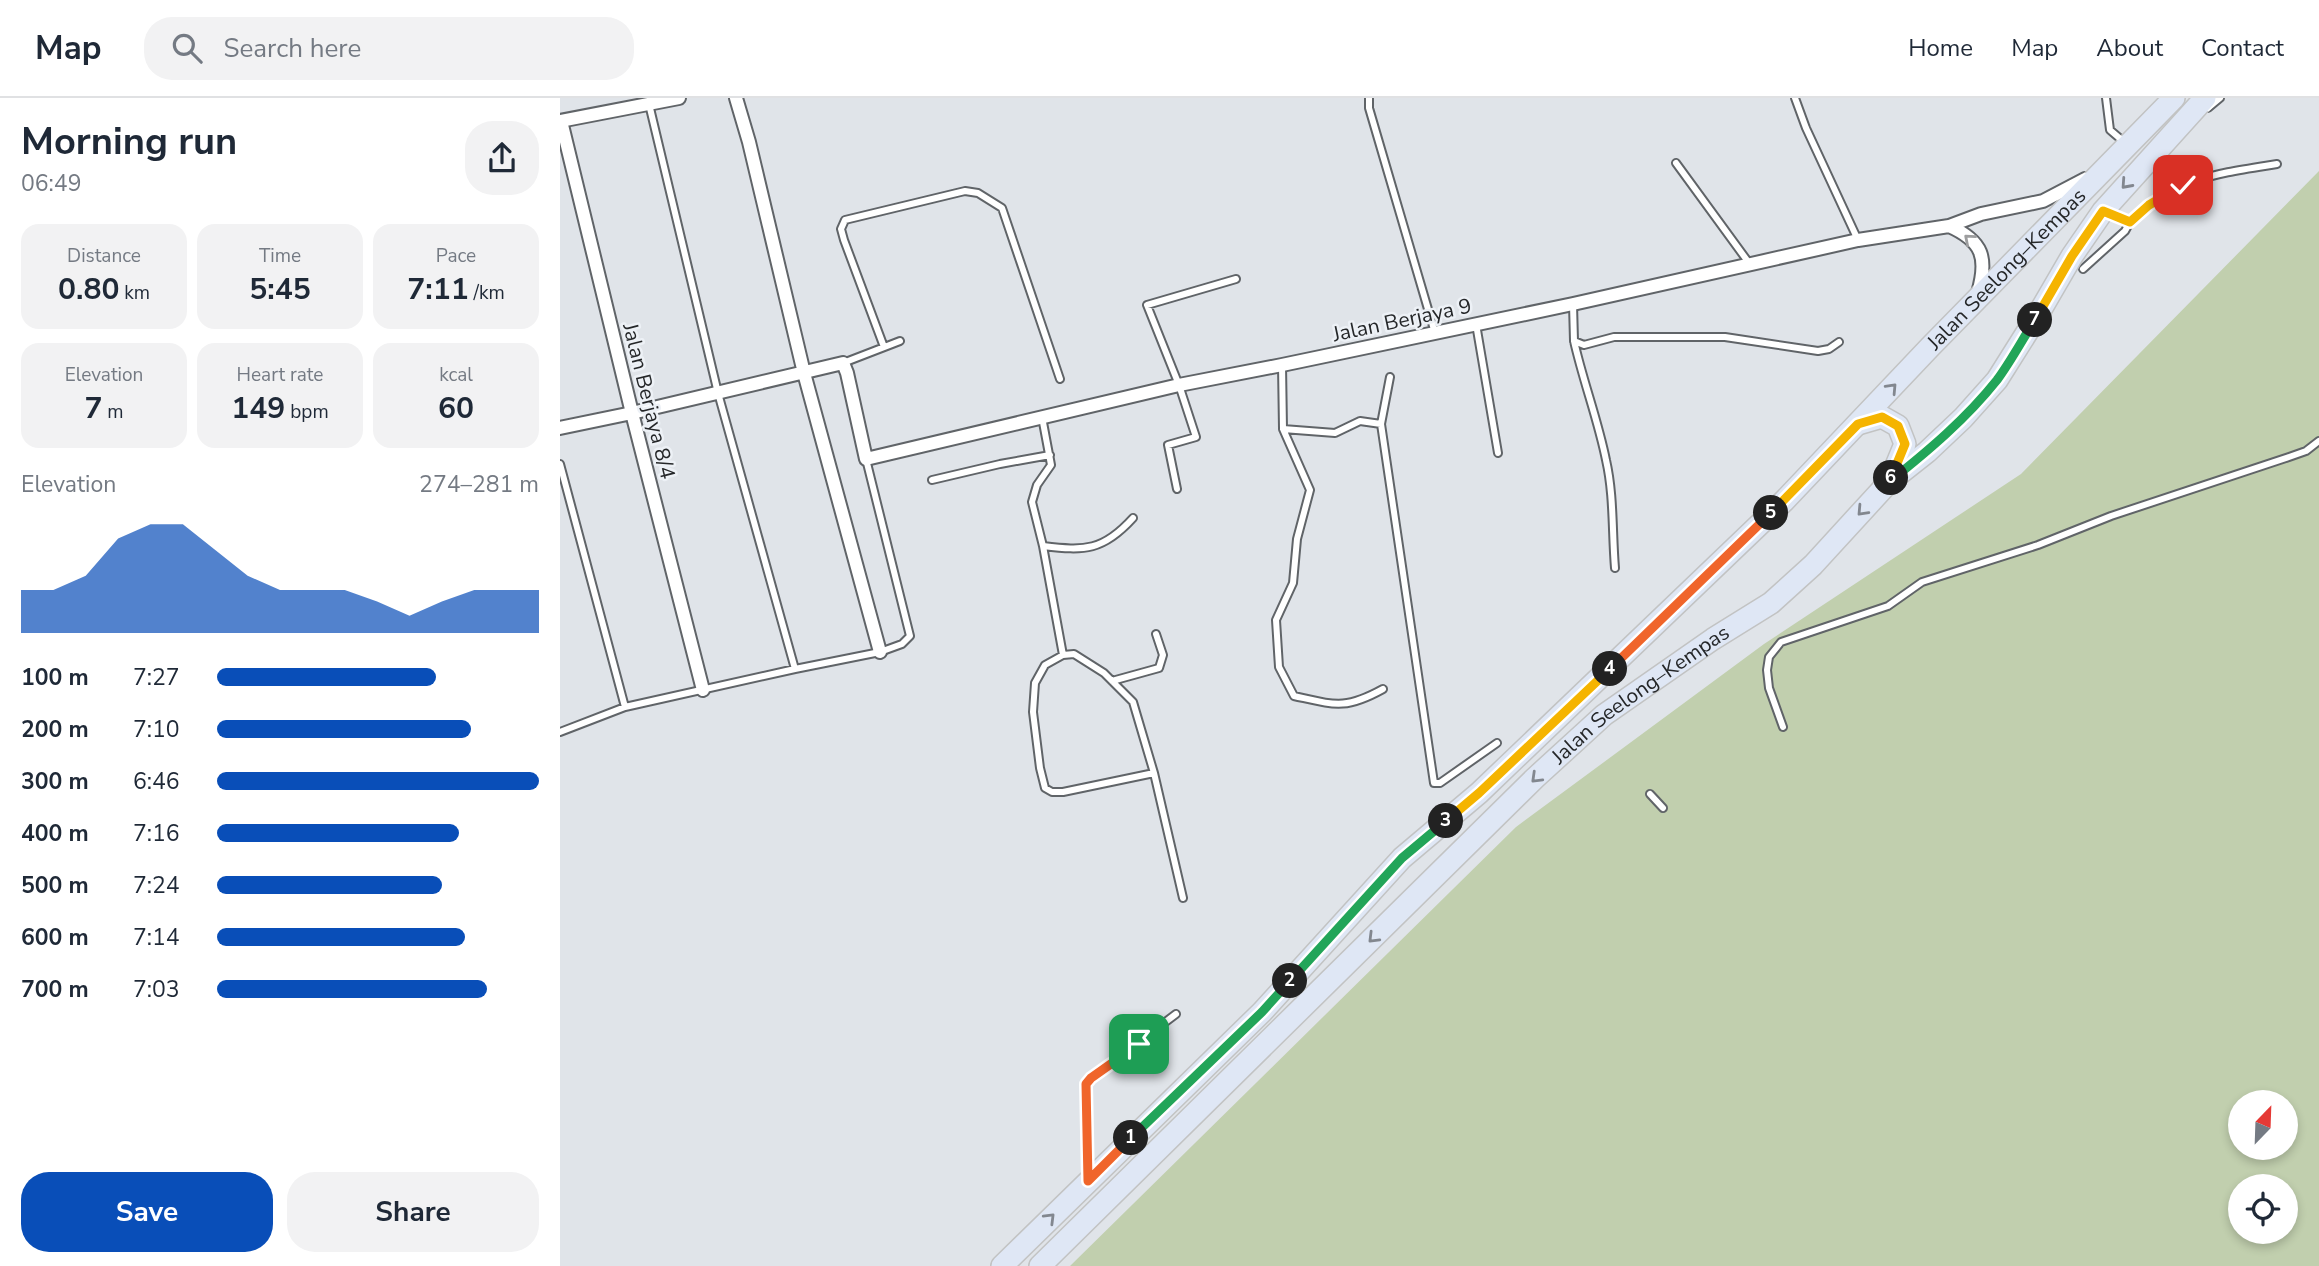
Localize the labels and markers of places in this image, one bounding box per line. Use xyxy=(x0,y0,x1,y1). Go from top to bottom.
pin xyxy=(2153,155,2213,215)
pin: 7 xyxy=(2018,302,2052,338)
pin: 6 xyxy=(1874,460,1908,496)
pin: 5 xyxy=(1754,496,1788,530)
pin: 4 xyxy=(1592,652,1628,686)
pin: 3 xyxy=(1428,804,1463,838)
pin: 2 xyxy=(1272,964,1308,998)
pin xyxy=(1109,1014,1169,1074)
pin: 1 xyxy=(1114,1121,1148,1156)

